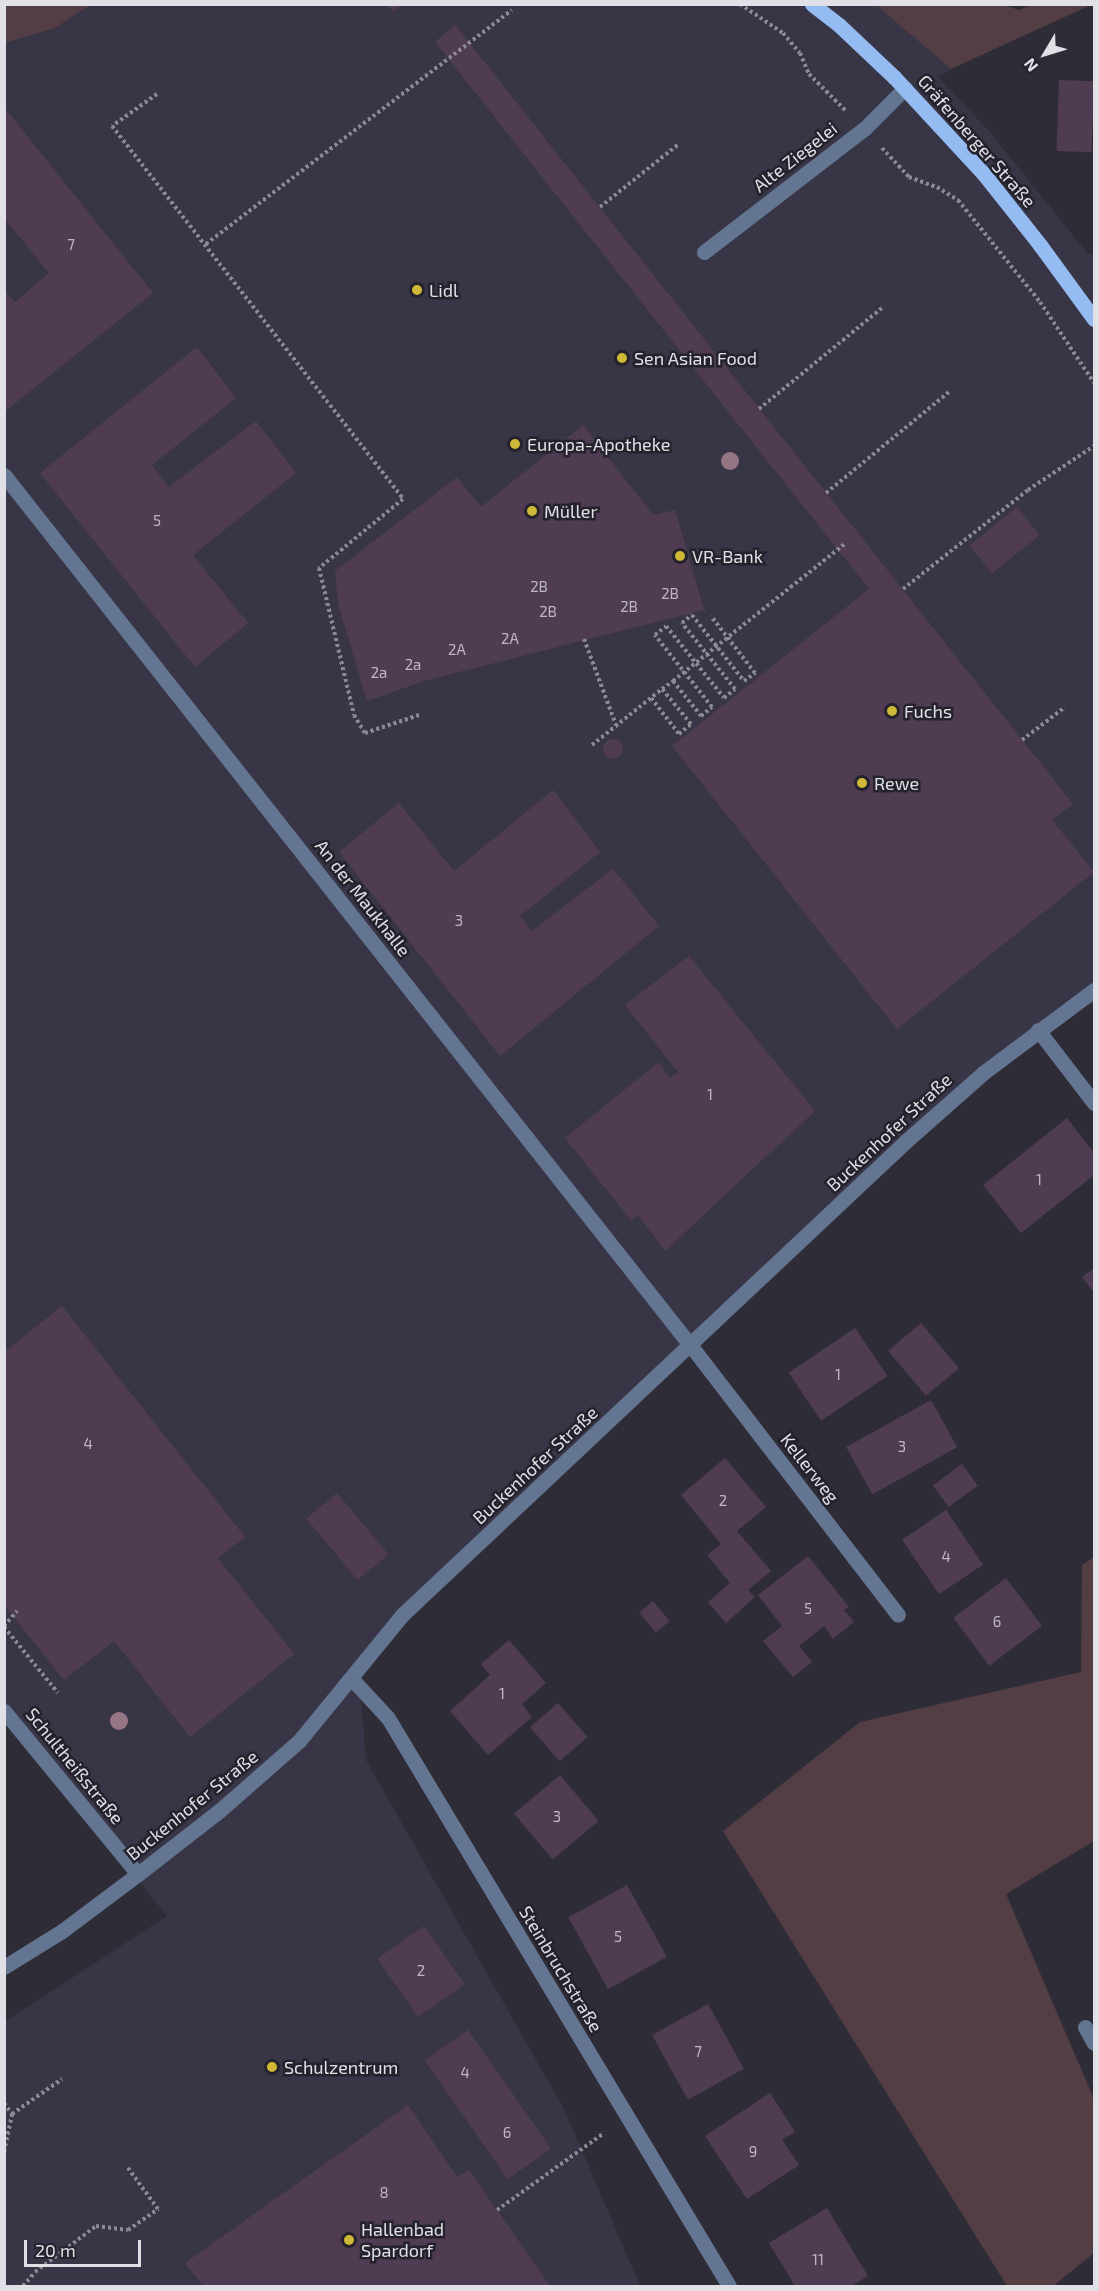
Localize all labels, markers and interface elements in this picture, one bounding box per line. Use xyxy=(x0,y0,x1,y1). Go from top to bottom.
north arrow xyxy=(1015,24,1075,84)
text: N xyxy=(1019,55,1041,76)
street label: Gräfenberger Straße xyxy=(913,70,1041,212)
street label: Alte Ziegelei xyxy=(749,118,841,196)
house number: 7 xyxy=(67,236,75,254)
place label: Lidl xyxy=(429,279,458,301)
marker: Lidl xyxy=(410,283,424,297)
place label: Sen Asian Food xyxy=(634,347,758,369)
marker: Sen Asian Food xyxy=(615,351,629,365)
place label: Europa-Apotheke xyxy=(527,433,670,455)
marker: Europa-Apotheke xyxy=(508,437,522,451)
place label: Müller xyxy=(544,500,598,522)
marker: Müller xyxy=(525,504,539,518)
house number: 5 xyxy=(153,512,161,530)
place label: VR-Bank xyxy=(692,545,763,567)
marker: VR-Bank xyxy=(673,549,687,563)
house number: 2B xyxy=(530,578,548,596)
house number: 2B xyxy=(661,585,679,603)
house number: 2B xyxy=(620,598,638,616)
house number: 2B xyxy=(539,603,557,621)
house number: 2A xyxy=(501,630,519,648)
house number: 2A xyxy=(448,641,466,659)
house number: 2a xyxy=(405,656,421,674)
house number: 2a xyxy=(371,664,387,682)
place label: Fuchs xyxy=(904,700,952,722)
marker: Fuchs xyxy=(885,704,899,718)
place label: Rewe xyxy=(874,772,919,794)
marker: Rewe xyxy=(855,776,869,790)
street label: An der Maukhalle xyxy=(311,835,415,961)
house number: 3 xyxy=(455,912,463,930)
street label: Buckenhofer Straße xyxy=(822,1068,956,1196)
house number: 1 xyxy=(707,1086,713,1104)
house number: 1 xyxy=(1036,1171,1042,1189)
house number: 1 xyxy=(835,1366,841,1384)
street label: Buckenhofer Straße xyxy=(468,1401,602,1529)
street label: Kellerweg xyxy=(776,1429,844,1507)
house number: 4 xyxy=(83,1435,93,1453)
house number: 3 xyxy=(898,1438,906,1456)
house number: 2 xyxy=(719,1492,727,1510)
house number: 4 xyxy=(941,1548,951,1566)
house number: 5 xyxy=(804,1600,812,1618)
house number: 6 xyxy=(993,1613,1001,1631)
house number: 1 xyxy=(499,1685,505,1703)
street label: Schultheißstraße xyxy=(22,1704,128,1828)
street label: Buckenhofer Straße xyxy=(122,1745,262,1865)
house number: 3 xyxy=(553,1808,561,1826)
street label: Steinbruchstraße xyxy=(515,1902,607,2036)
house number: 5 xyxy=(614,1928,622,1946)
house number: 2 xyxy=(417,1962,425,1980)
house number: 7 xyxy=(694,2043,702,2061)
place label: Schulzentrum xyxy=(284,2056,398,2078)
marker: Schulzentrum xyxy=(265,2060,279,2074)
house number: 4 xyxy=(460,2064,470,2082)
house number: 6 xyxy=(503,2124,511,2142)
house number: 9 xyxy=(749,2143,757,2161)
house number: 8 xyxy=(379,2184,389,2202)
place label: Hallenbad Spardorf xyxy=(361,2219,444,2262)
scale bar xyxy=(27,2228,144,2266)
marker: Hallenbad Spardorf xyxy=(342,2233,356,2247)
text: 20 m xyxy=(35,2239,76,2261)
house number: 11 xyxy=(812,2251,824,2269)

